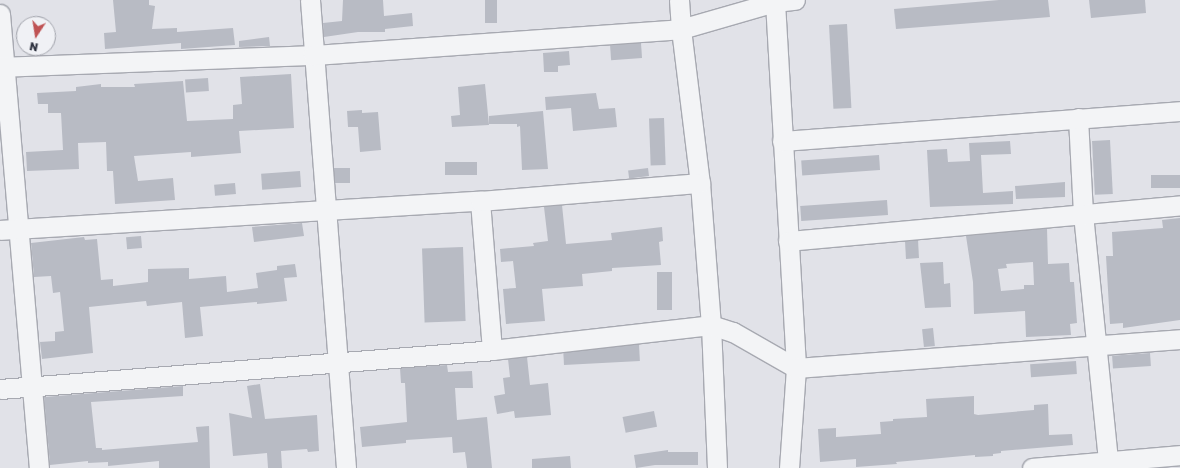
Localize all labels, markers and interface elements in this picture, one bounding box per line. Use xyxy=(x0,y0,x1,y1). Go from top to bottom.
north arrow xyxy=(16,16,56,56)
text: N xyxy=(28,40,39,54)

